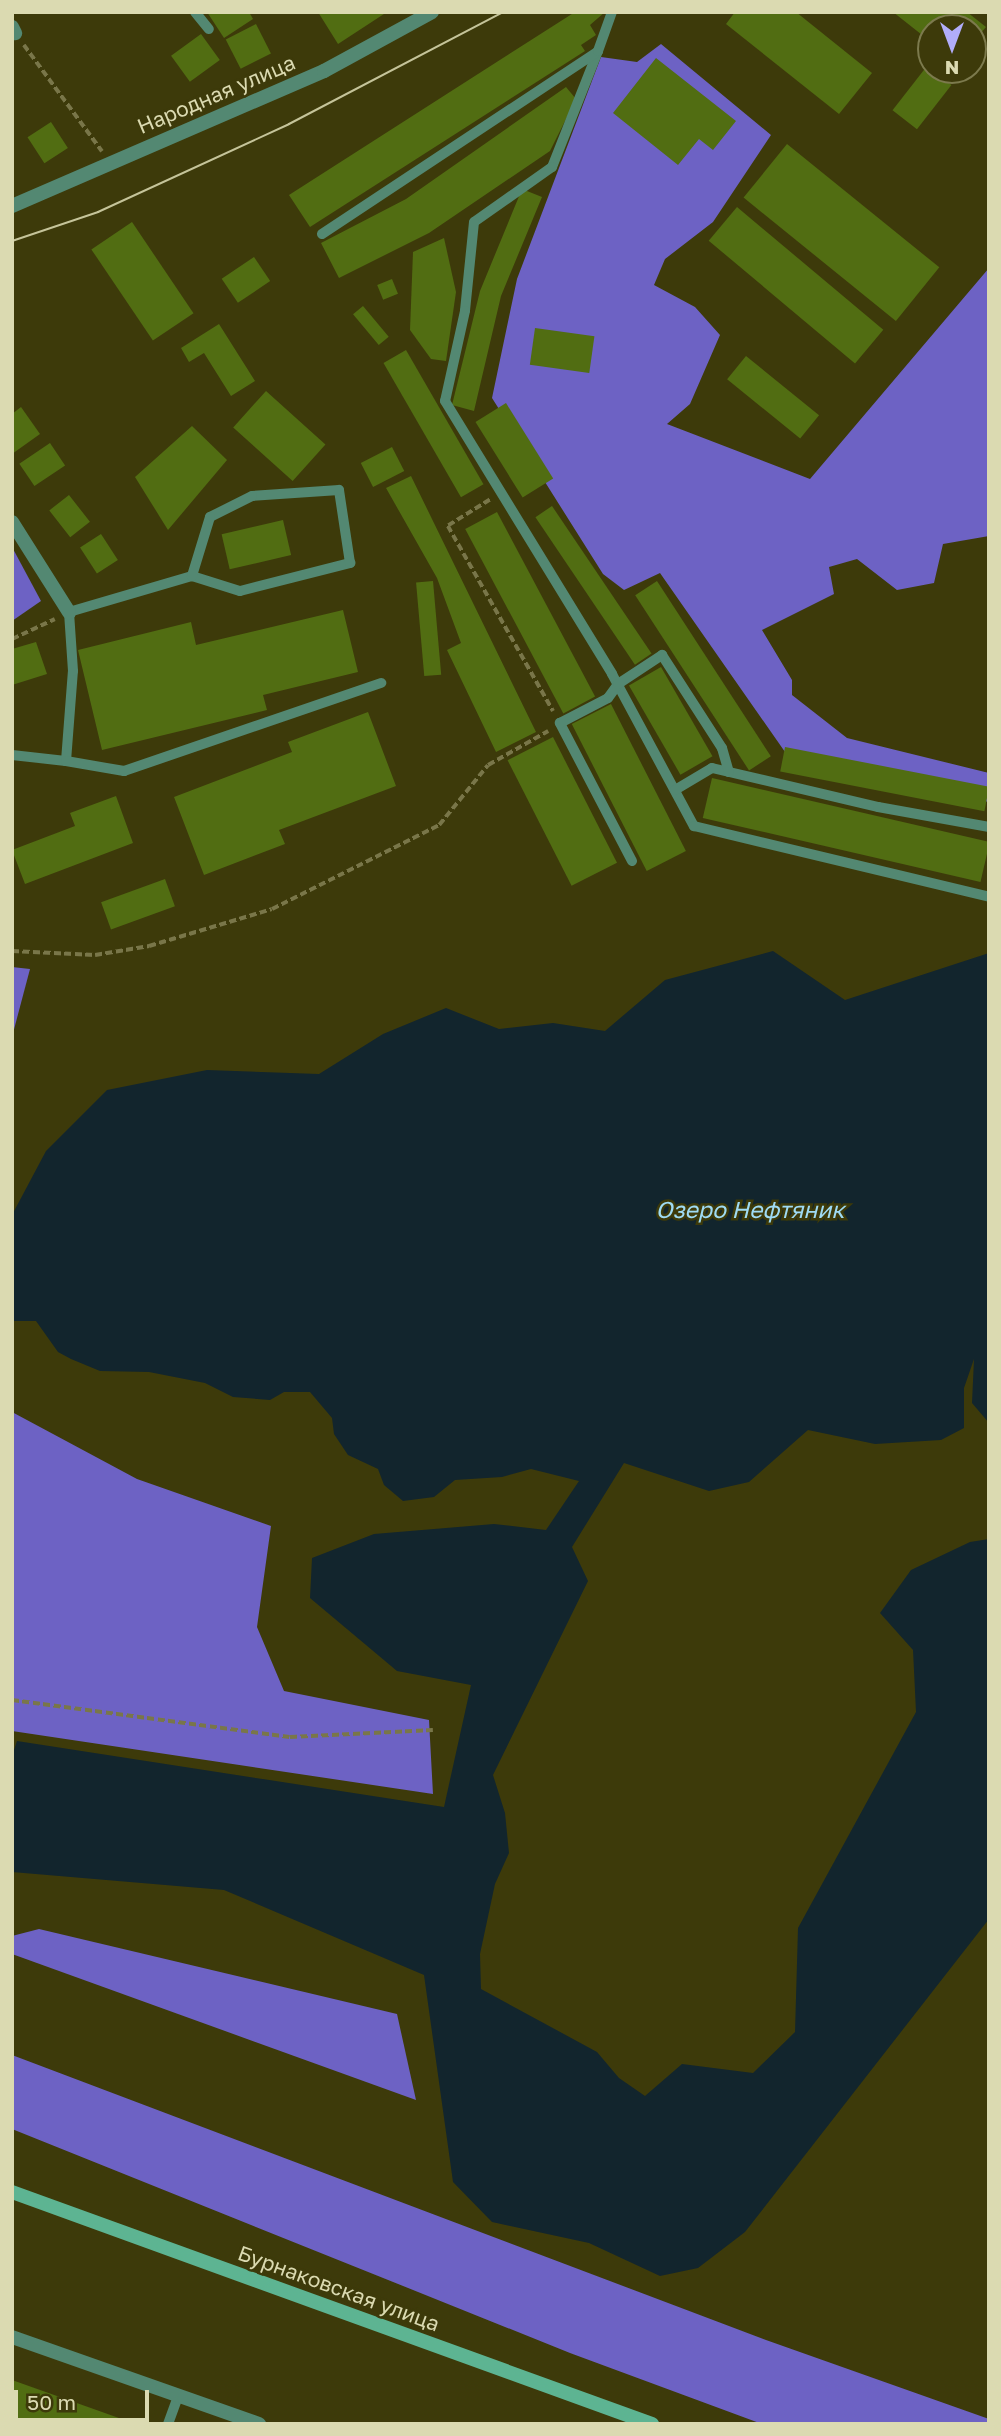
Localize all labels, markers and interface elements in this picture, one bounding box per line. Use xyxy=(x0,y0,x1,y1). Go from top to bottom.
north arrow xyxy=(917,14,987,84)
street label: Народная улица xyxy=(133,49,299,139)
text: N xyxy=(945,57,959,80)
water label: Озеро Нефтяник xyxy=(655,1195,845,1223)
street label: Бурнаковская улица xyxy=(235,2240,443,2336)
scale bar xyxy=(18,2376,152,2420)
text: 50 m xyxy=(27,2389,76,2415)

